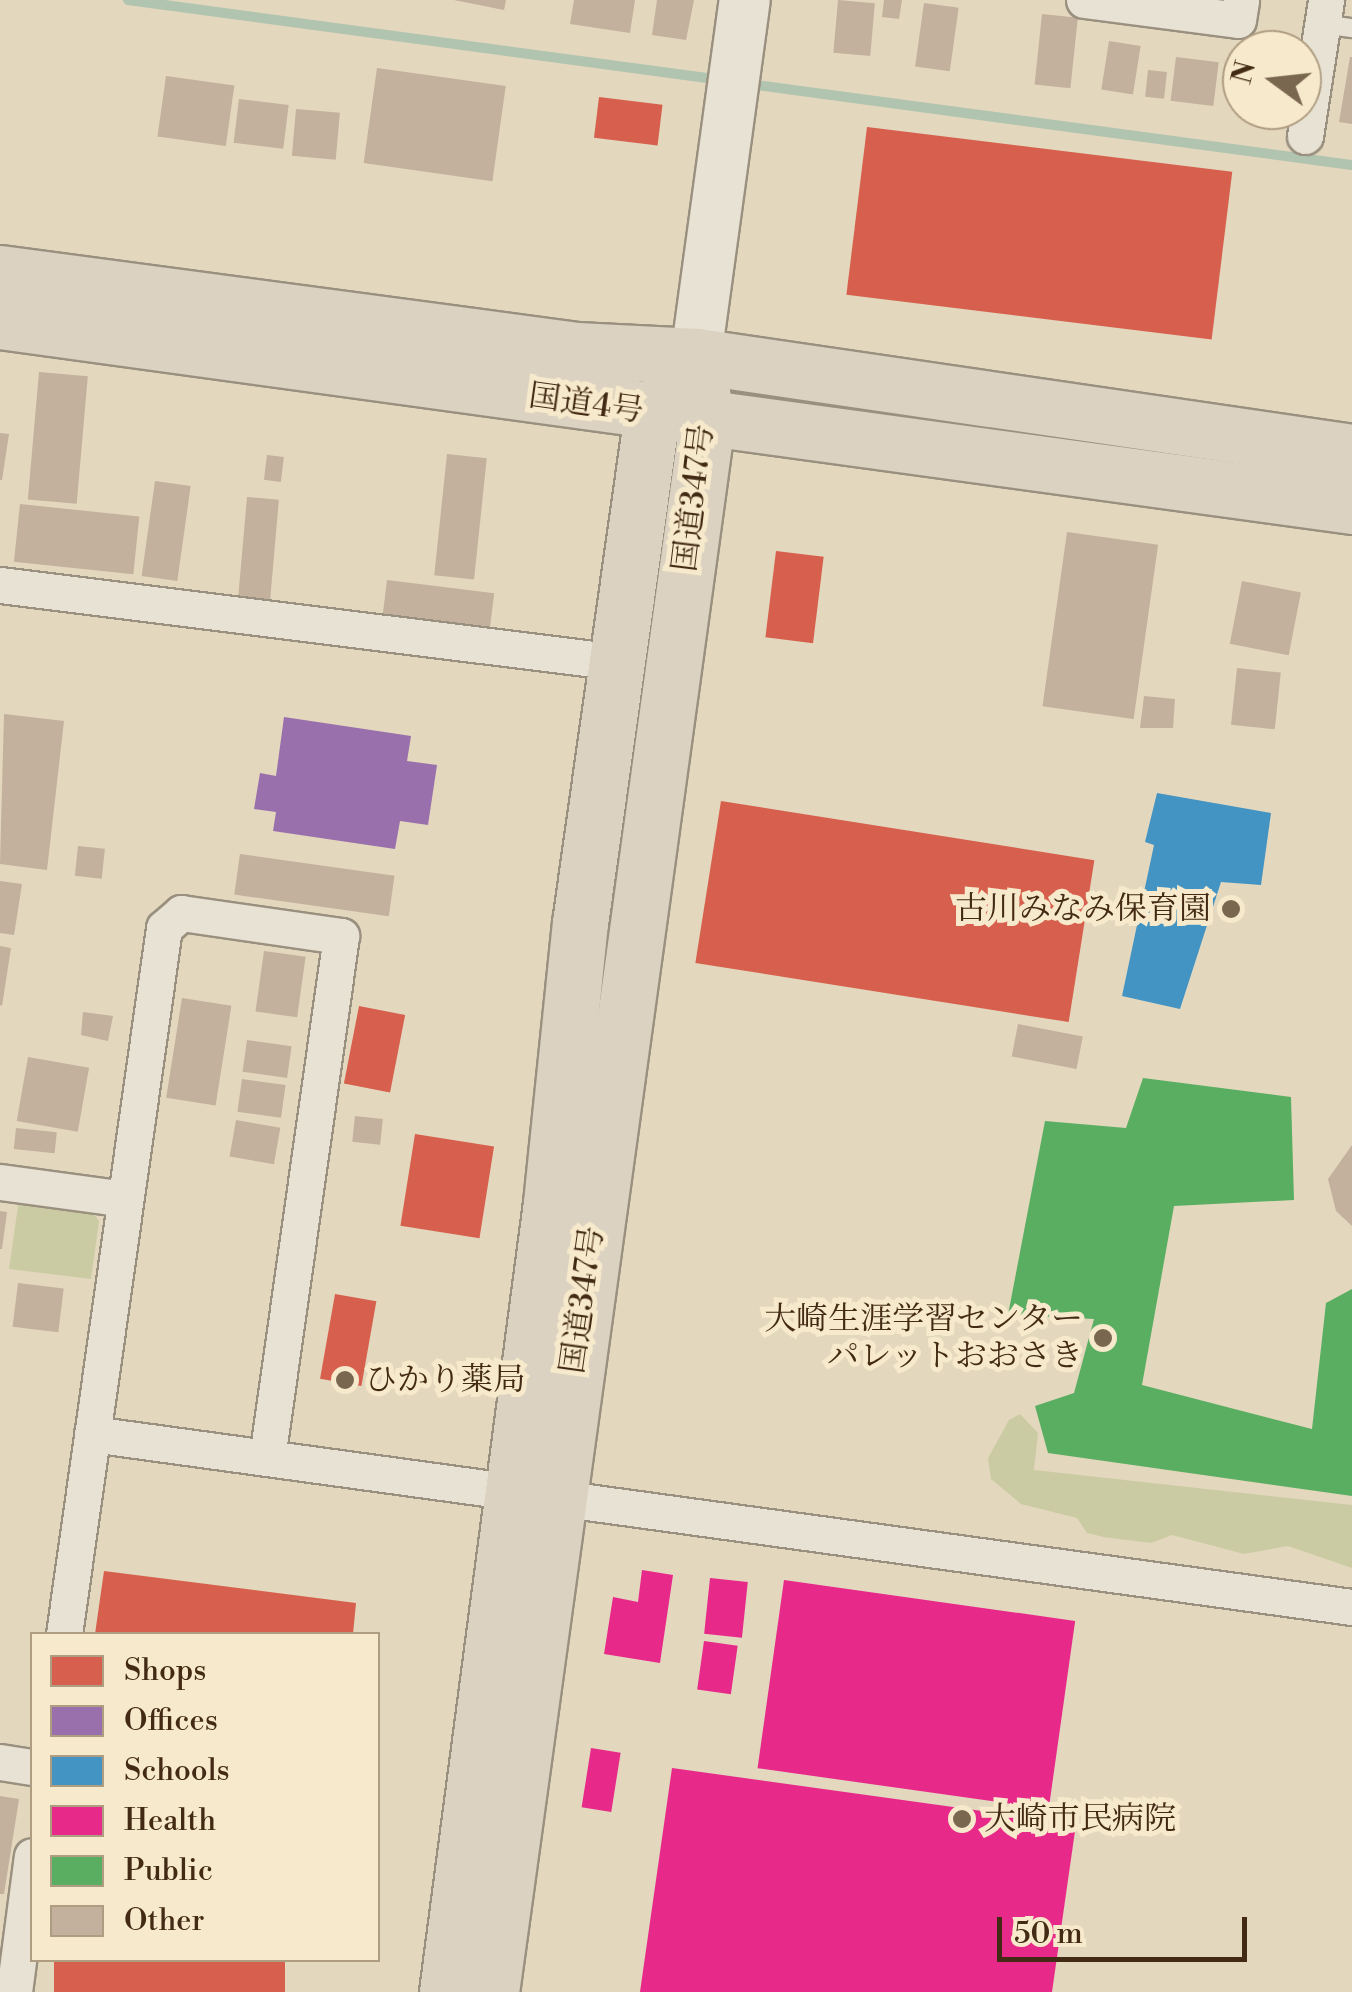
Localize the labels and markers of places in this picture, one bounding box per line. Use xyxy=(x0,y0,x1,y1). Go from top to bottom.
place label: 古川みなみ保育園 xyxy=(955,890,1211,928)
marker: 古川みなみ保育園 xyxy=(1220,898,1242,920)
place label: 大崎生涯学習センター パレットおおさき xyxy=(763,1301,1083,1376)
marker: 大崎生涯学習センター パレットおおさき xyxy=(1092,1327,1114,1349)
place label: ひかり薬局 xyxy=(365,1361,525,1399)
marker: ひかり薬局 xyxy=(334,1369,356,1391)
place label: 大崎市民病院 xyxy=(984,1800,1176,1838)
marker: 大崎市民病院 xyxy=(949,1806,975,1832)

